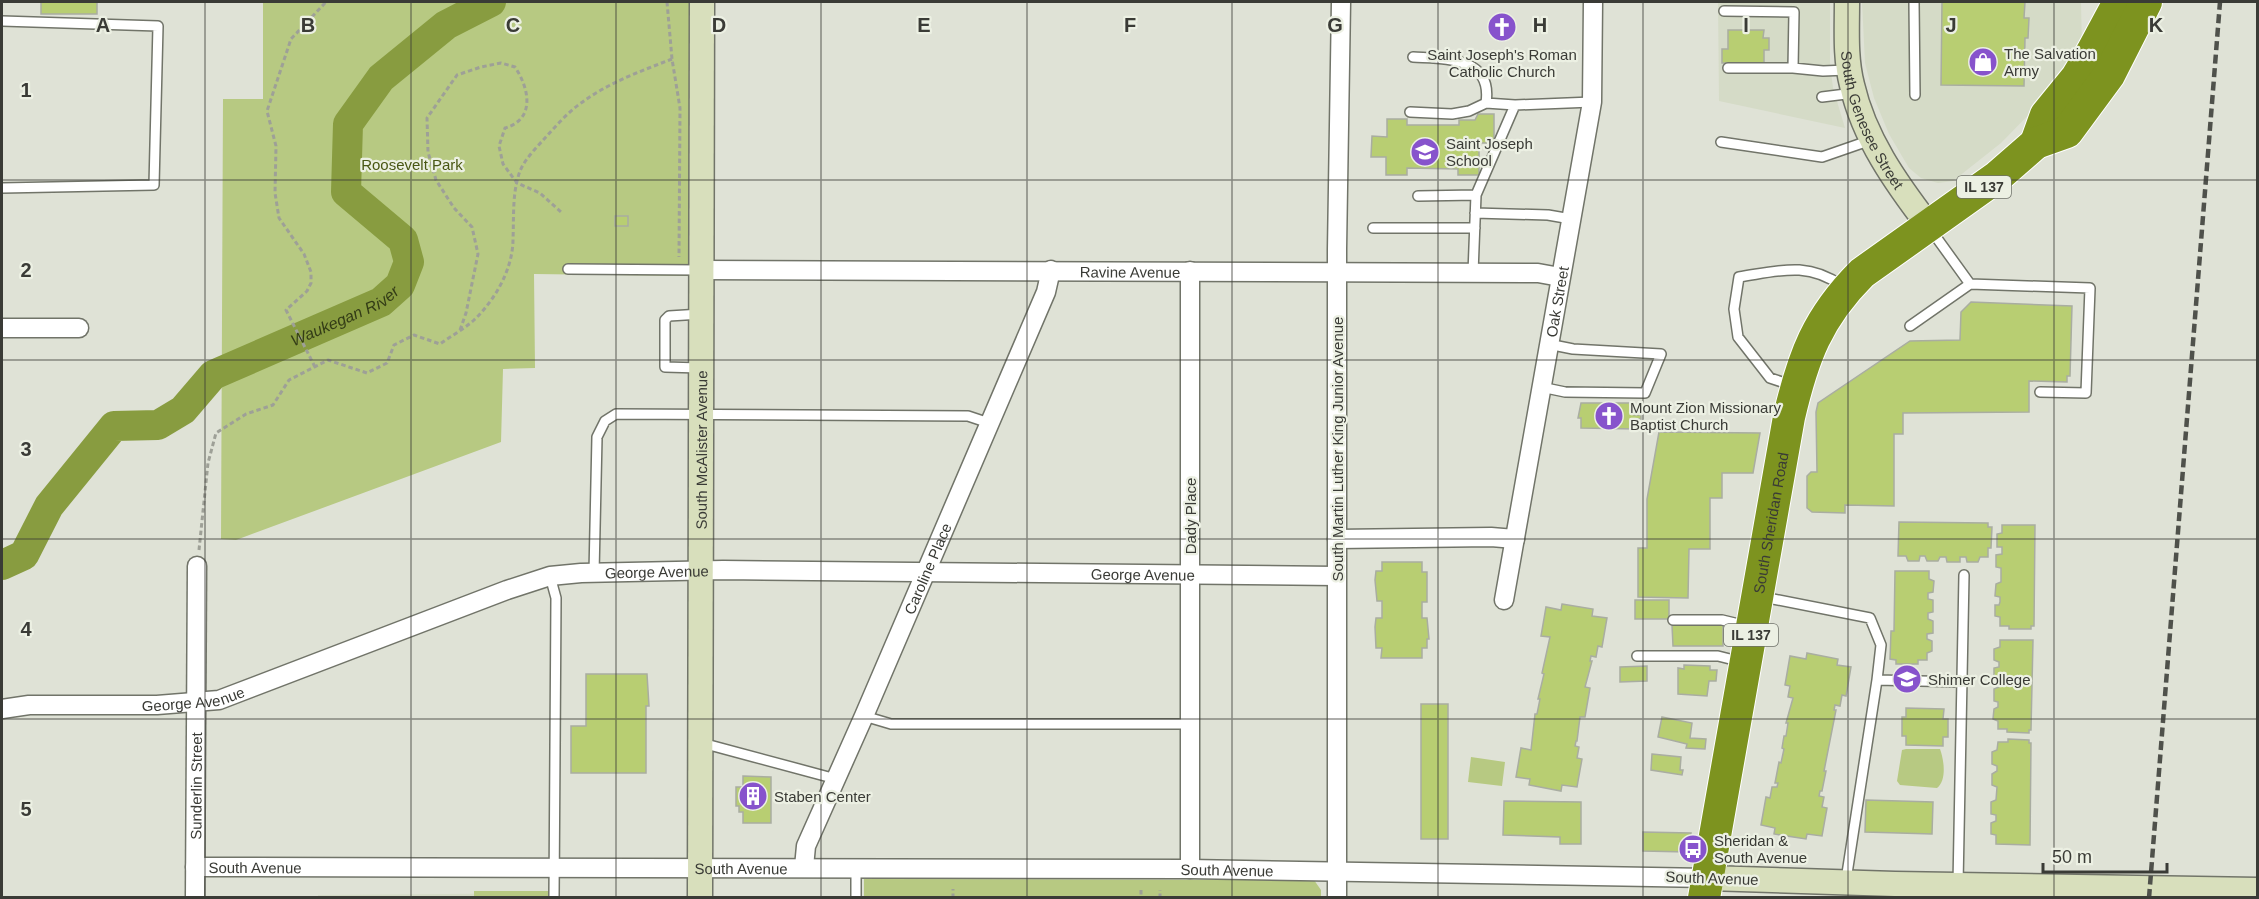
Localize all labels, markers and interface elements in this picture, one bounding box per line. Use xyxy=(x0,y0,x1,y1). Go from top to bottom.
church icon: Saint Joseph's Roman Catholic Church xyxy=(1486,11,1518,43)
text: A xyxy=(96,14,110,36)
text: B xyxy=(301,14,315,36)
text: C xyxy=(506,14,520,36)
text: D xyxy=(712,14,726,36)
text: E xyxy=(917,14,931,36)
text: F xyxy=(1124,14,1136,36)
text: G xyxy=(1327,14,1343,36)
text: H xyxy=(1533,14,1547,36)
text: I xyxy=(1743,14,1749,36)
text: J xyxy=(1945,14,1957,36)
text: K xyxy=(2149,14,2164,36)
place label: The Salvation Army xyxy=(2004,45,2096,79)
place label: Saint Joseph's Roman Catholic Church xyxy=(1427,46,1577,80)
shop icon: The Salvation Army xyxy=(1967,46,1999,78)
street label: South Genesee Street xyxy=(1839,50,1908,193)
text: 1 xyxy=(20,79,32,101)
place label: Saint Joseph School xyxy=(1446,135,1533,169)
school or university icon: Saint Joseph School xyxy=(1409,136,1441,168)
park label: Roosevelt Park xyxy=(361,156,463,173)
road number: IL 137 xyxy=(1957,176,2011,198)
text: 2 xyxy=(20,259,32,281)
street label: Ravine Avenue xyxy=(1080,263,1180,280)
street label: Oak Street xyxy=(1542,264,1571,338)
water label: Waukegan River xyxy=(288,282,402,349)
street label: South Martin Luther King Junior Avenue xyxy=(1329,317,1346,581)
street label: South McAlister Avenue xyxy=(692,370,710,530)
place label: Mount Zion Missionary Baptist Church xyxy=(1630,399,1781,433)
church icon: Mount Zion Missionary Baptist Church xyxy=(1593,400,1625,432)
text: 3 xyxy=(20,438,32,460)
street label: South Sheridan Road xyxy=(1749,451,1791,595)
street label: Dady Place xyxy=(1182,478,1199,554)
street label: Caroline Place xyxy=(900,520,954,617)
street label: George Avenue xyxy=(605,562,709,581)
street label: George Avenue xyxy=(1091,565,1195,583)
text: 4 xyxy=(20,618,32,640)
road number: IL 137 xyxy=(1724,624,1778,646)
school or university icon: Shimer College xyxy=(1891,663,1923,695)
place label: Shimer College xyxy=(1928,671,2031,688)
street label: George Avenue xyxy=(142,683,247,714)
street label: Sunderlin Street xyxy=(187,731,205,840)
building icon: Staben Center xyxy=(737,780,769,812)
place label: Staben Center xyxy=(774,788,871,805)
text: 5 xyxy=(20,798,32,820)
place label: Sheridan & South Avenue xyxy=(1714,832,1807,866)
bus stop icon: Sheridan & South Avenue xyxy=(1677,833,1709,865)
scale bar xyxy=(2043,836,2168,874)
text: 50 m xyxy=(2052,847,2092,867)
street label: South Avenue xyxy=(208,859,302,876)
street label: South Avenue xyxy=(694,860,788,877)
street label: South Avenue xyxy=(1180,860,1274,879)
street label: South Avenue xyxy=(1665,868,1759,888)

